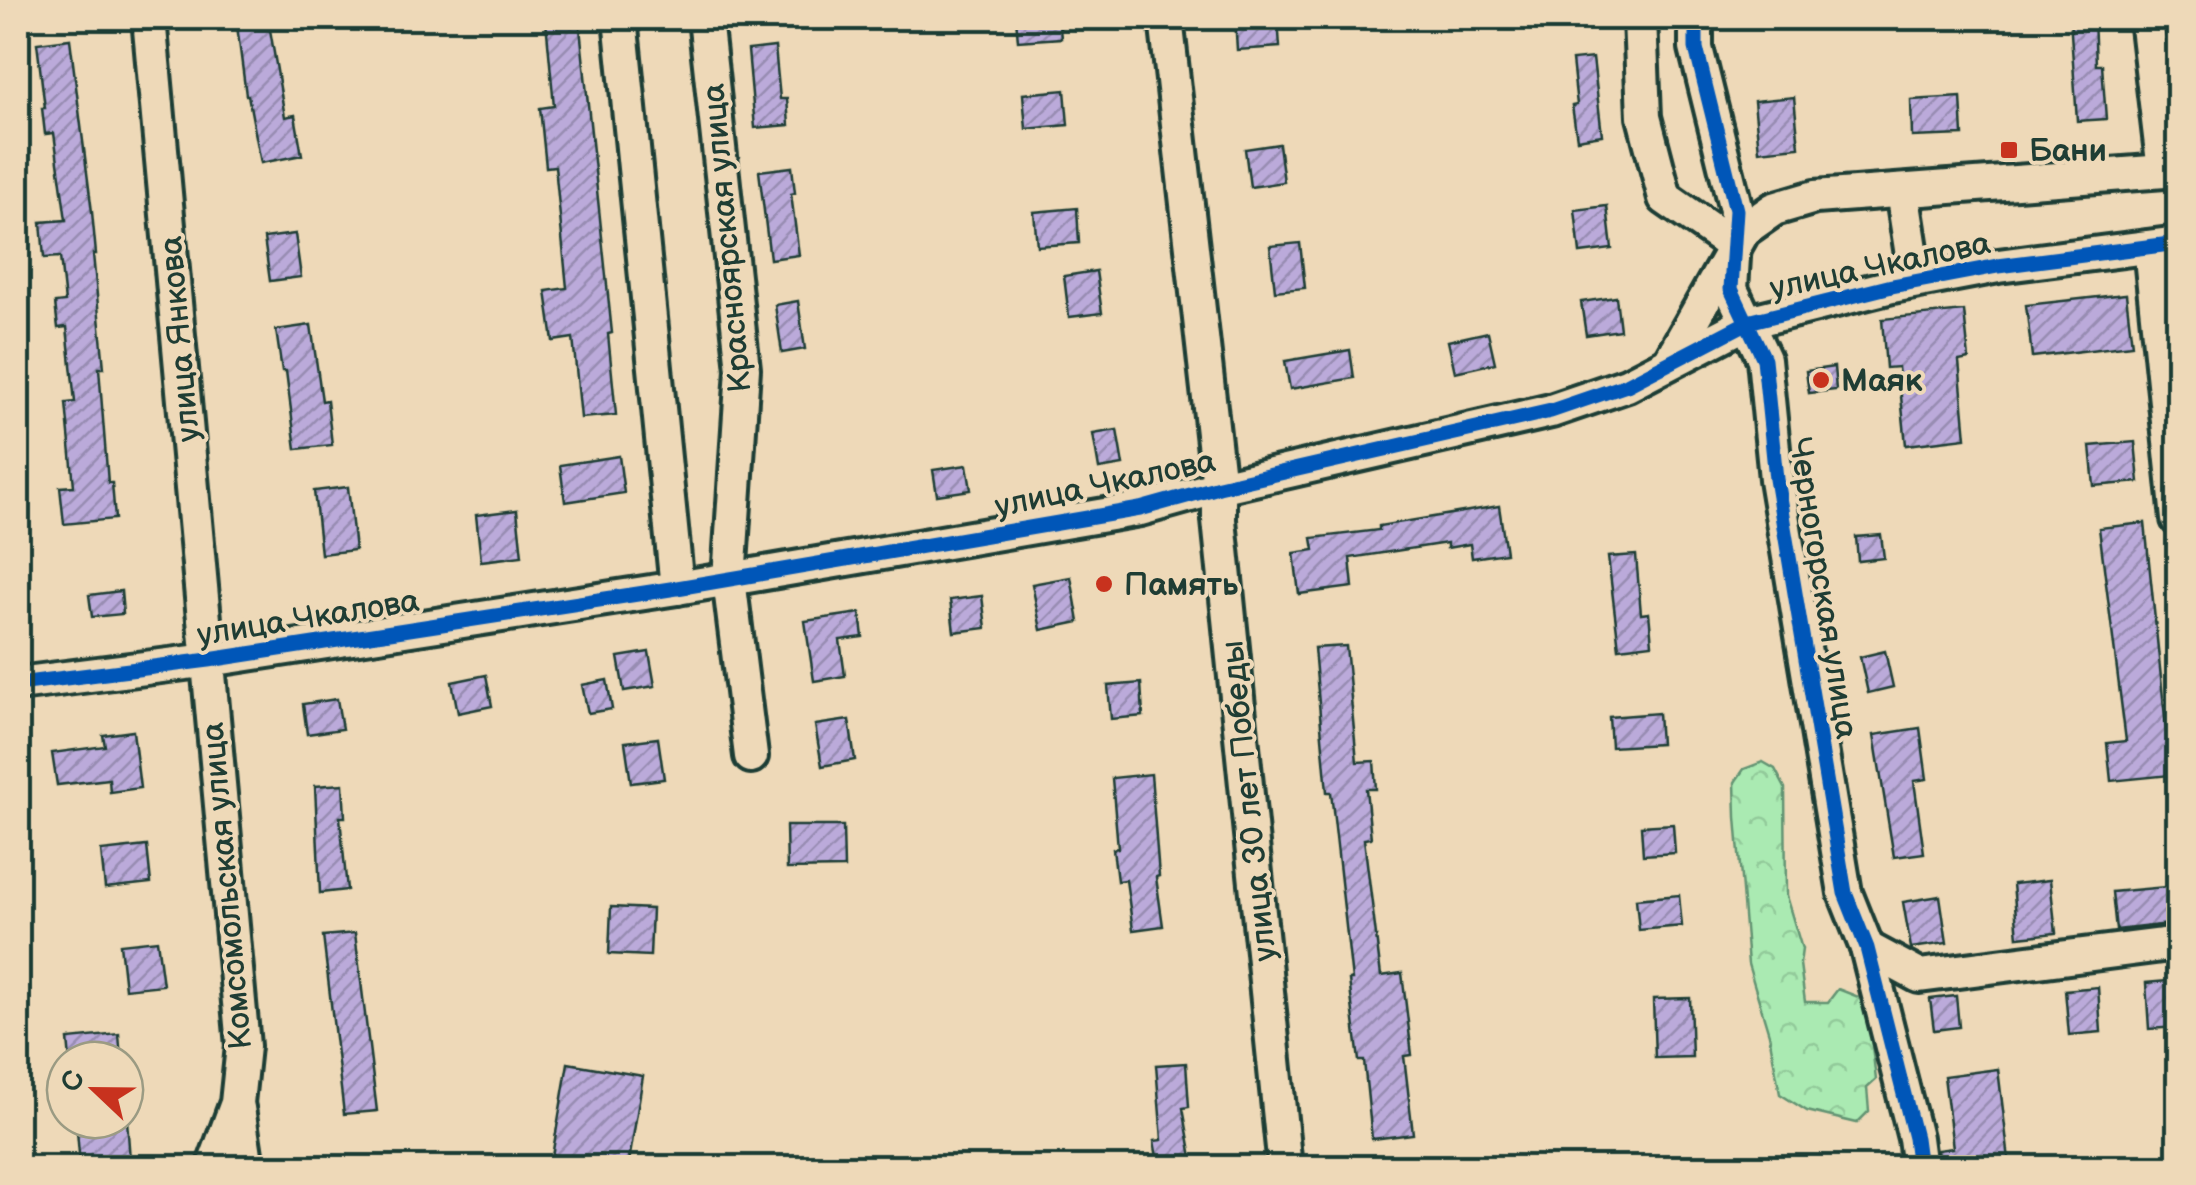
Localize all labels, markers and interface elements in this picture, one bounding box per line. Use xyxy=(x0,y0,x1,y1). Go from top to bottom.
street label: Красноярская улица xyxy=(695,82,760,394)
place label: Бани xyxy=(2029,132,2107,171)
marker: Бани xyxy=(1998,139,2020,161)
street label: улица Чкалова xyxy=(1767,224,1994,309)
street label: улица Янкова xyxy=(152,234,209,443)
place label: Маяк xyxy=(1841,362,1923,401)
marker: Маяк xyxy=(1810,369,1832,391)
street label: Черногорская улица xyxy=(1779,435,1866,742)
street label: улица Чкалова xyxy=(992,442,1219,527)
place label: Память xyxy=(1124,566,1239,605)
marker: Память xyxy=(1093,573,1115,595)
street label: улица Чкалова xyxy=(194,582,422,655)
street label: улица 30 лет Победы xyxy=(1213,639,1286,963)
street label: Комсомольская улица xyxy=(194,721,261,1051)
north arrow xyxy=(45,1040,145,1140)
text: С xyxy=(54,1065,92,1096)

